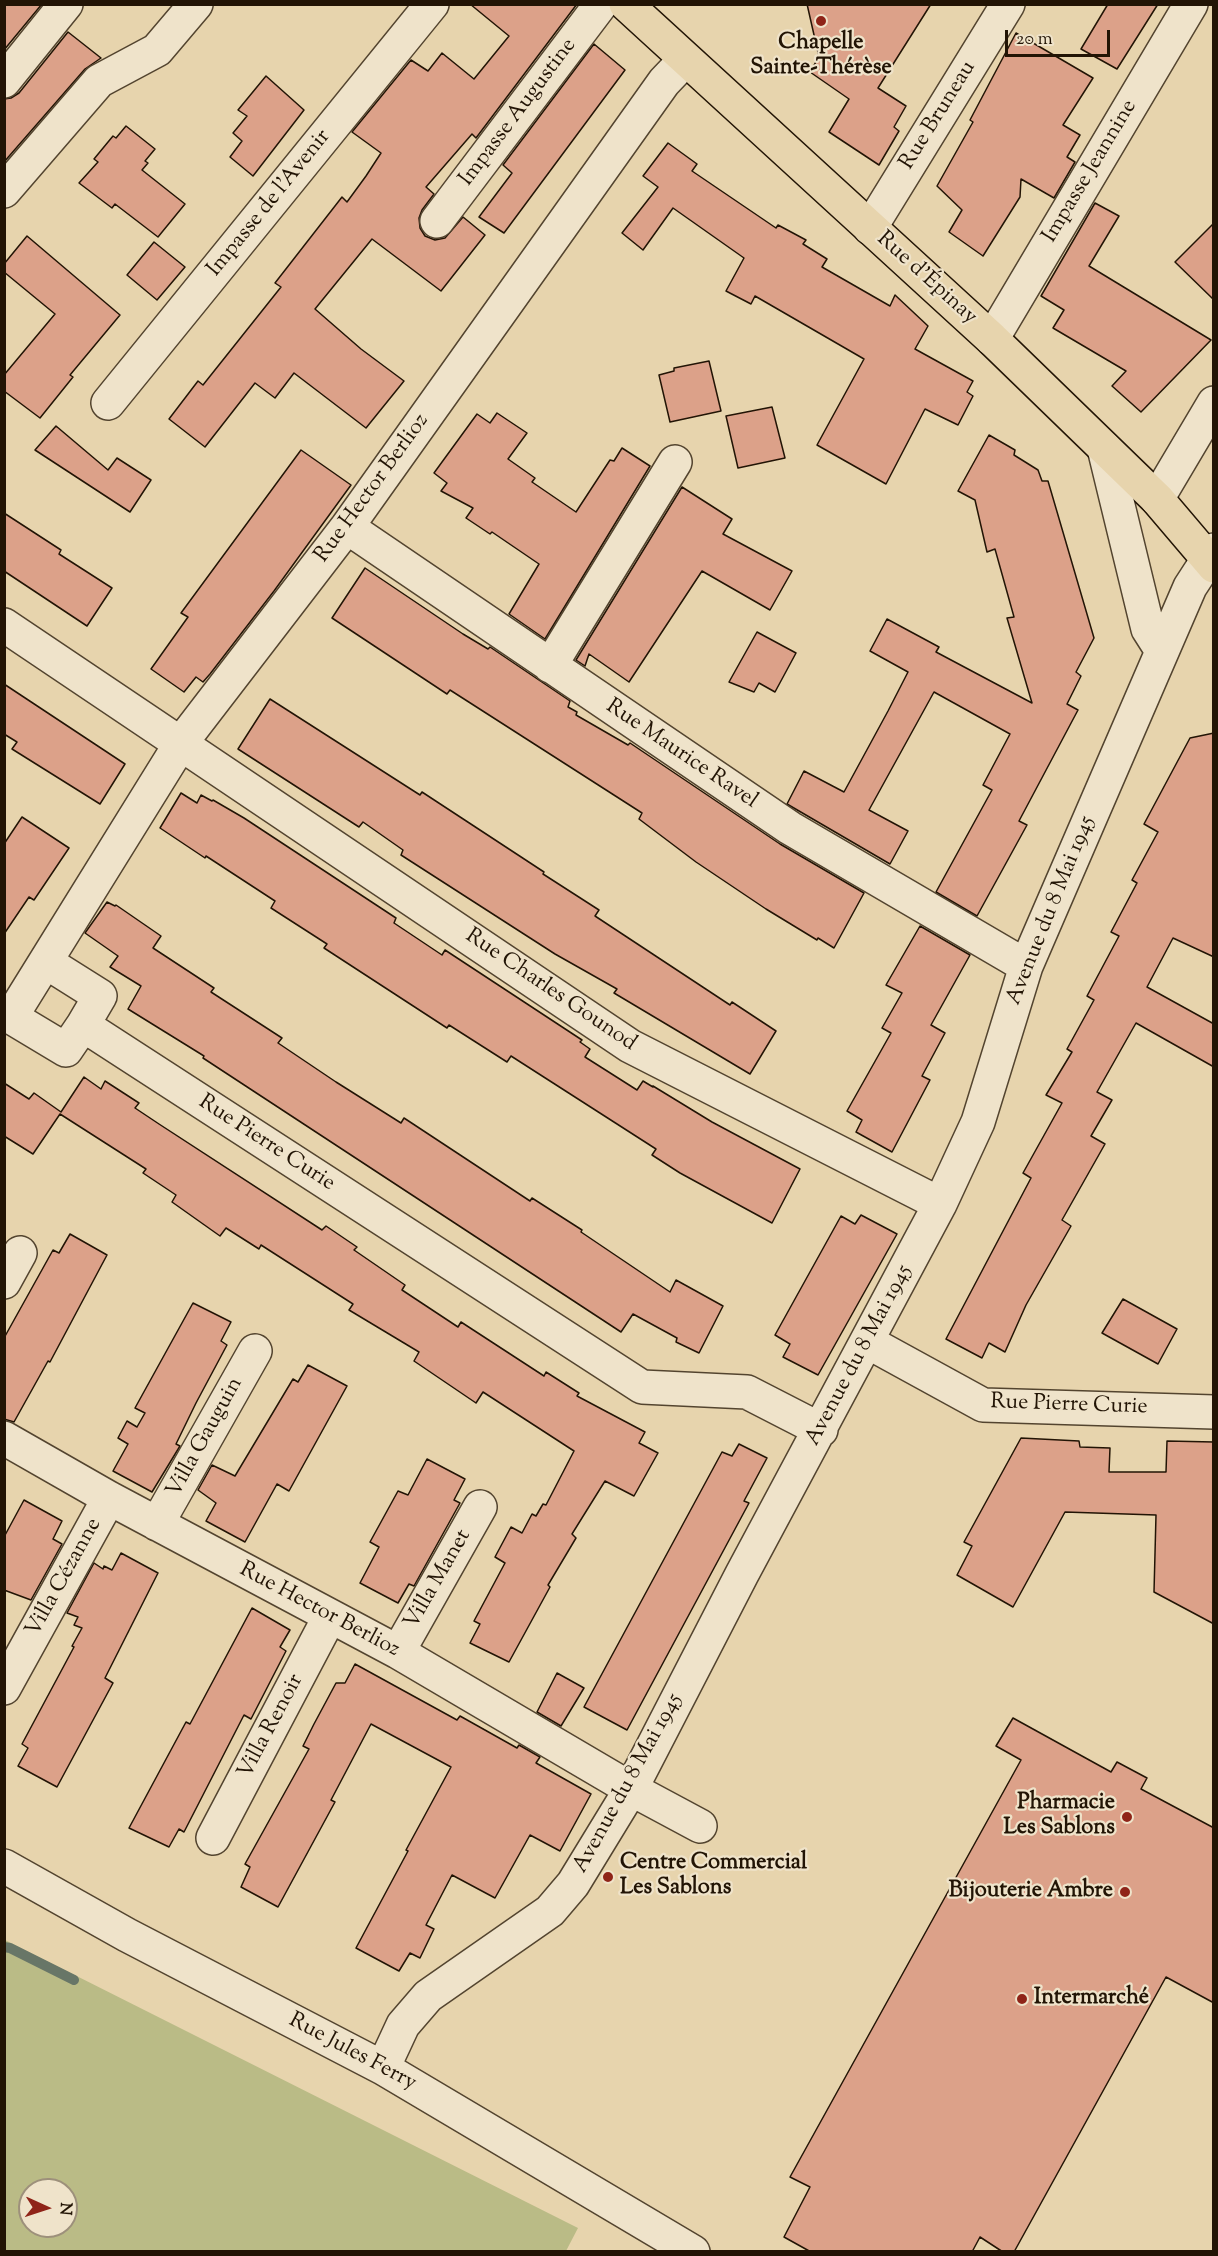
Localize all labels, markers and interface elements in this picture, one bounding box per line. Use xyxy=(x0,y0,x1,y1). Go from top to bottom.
marker: Chapelle Sainte-Thérèse xyxy=(814,14,828,28)
scale bar xyxy=(1008,18,1113,56)
text: 20 m xyxy=(1016,27,1053,53)
place label: Chapelle Sainte-Thérèse xyxy=(750,31,892,82)
street label: Impasse Augustine xyxy=(455,34,583,192)
street label: Rue Bruneau xyxy=(895,57,983,175)
street label: Impasse Jeannine xyxy=(1038,96,1144,248)
street label: Impasse de l'Avenir xyxy=(203,125,337,283)
street label: Rue d'Épinay xyxy=(870,227,982,331)
street label: Rue Hector Berlioz xyxy=(310,409,436,569)
street label: Rue Maurice Ravel xyxy=(600,694,762,816)
street label: Avenue du 8 Mai 1945 xyxy=(1002,813,1102,1009)
street label: Rue Charles Gounod xyxy=(459,924,641,1058)
street label: Rue Pierre Curie xyxy=(193,1090,339,1198)
street label: Avenue du 8 Mai 1945 xyxy=(801,1261,919,1451)
street label: Villa Gauguin xyxy=(162,1373,250,1503)
street label: Rue Pierre Curie xyxy=(990,1390,1148,1422)
street label: Villa Cézanne xyxy=(22,1514,108,1642)
street label: Villa Manet xyxy=(400,1526,478,1634)
street label: Rue Hector Berlioz xyxy=(234,1558,404,1664)
street label: Villa Renoir xyxy=(233,1670,311,1784)
street label: Avenue du 8 Mai 1945 xyxy=(569,1690,689,1878)
place label: Pharmacie Les Sablons xyxy=(1004,1791,1115,1843)
marker: Pharmacie Les Sablons xyxy=(1120,1810,1134,1824)
place label: Centre Commercial Les Sablons xyxy=(620,1851,807,1903)
marker: Centre Commercial Les Sablons xyxy=(601,1870,615,1884)
place label: Bijouterie Ambre xyxy=(949,1879,1113,1905)
marker: Bijouterie Ambre xyxy=(1118,1885,1132,1899)
place label: Intermarché xyxy=(1034,1986,1149,2012)
marker: Intermarché xyxy=(1015,1992,1029,2006)
street label: Rue Jules Ferry xyxy=(284,2008,420,2098)
north arrow xyxy=(18,2178,78,2238)
text: N xyxy=(53,2202,76,2216)

